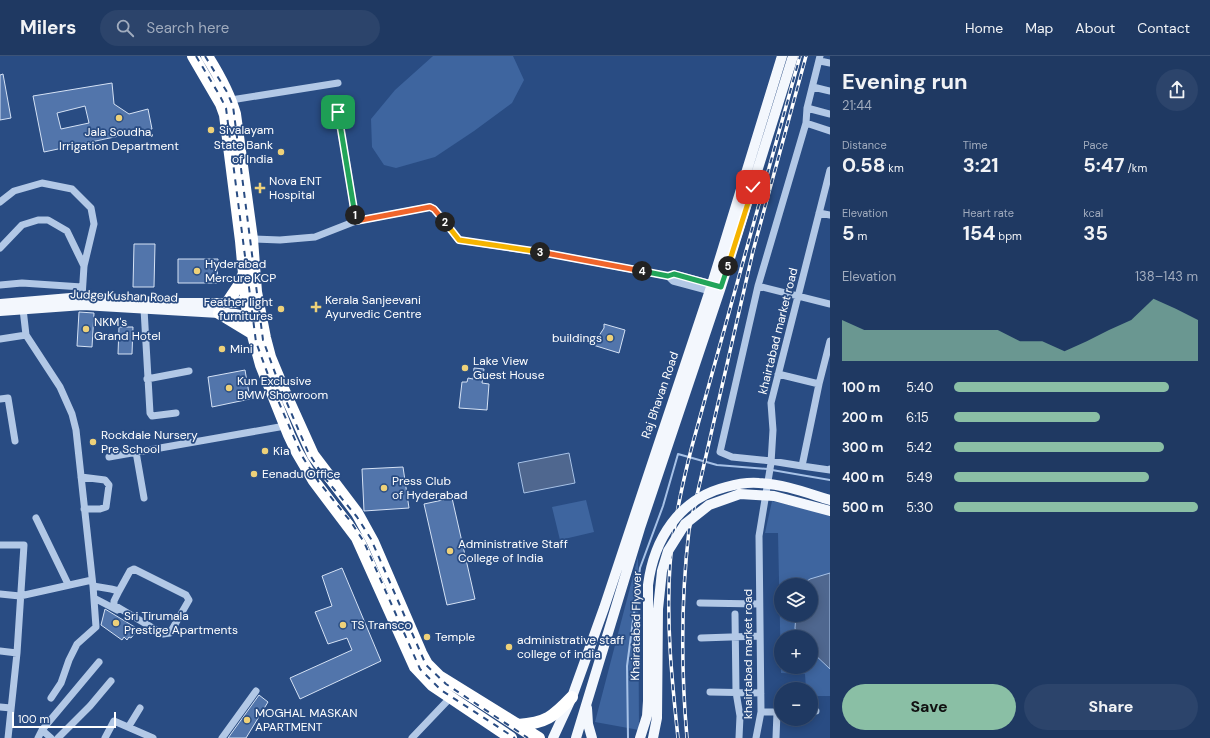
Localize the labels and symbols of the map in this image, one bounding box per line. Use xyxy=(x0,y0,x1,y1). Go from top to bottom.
pin xyxy=(321,95,355,129)
marker: Jala Soudha, Irrigation Department xyxy=(114,113,124,123)
place label: Sivalayam xyxy=(219,122,274,138)
place label: Jala Soudha, Irrigation Department xyxy=(59,124,179,154)
marker: Sivalayam xyxy=(206,125,216,135)
place label: State Bank of India xyxy=(214,137,273,167)
marker: State Bank of India xyxy=(276,147,286,157)
pin xyxy=(736,170,770,204)
place label: Nova ENT Hospital xyxy=(269,173,322,203)
marker: Nova ENT Hospital xyxy=(254,182,266,194)
pin: 1 xyxy=(345,205,365,225)
pin: 2 xyxy=(435,212,455,232)
pin: 3 xyxy=(530,242,550,262)
place label: Hyderabad Mercure KCP xyxy=(205,256,276,286)
pin: 5 xyxy=(718,256,738,276)
pin: 4 xyxy=(632,261,652,281)
marker: Hyderabad Mercure KCP xyxy=(192,266,202,276)
street label: khairtabad market road xyxy=(755,266,801,396)
street label: Judge Kushan Road xyxy=(70,286,178,306)
place label: Kerala Sanjeevani Ayurvedic Centre xyxy=(325,292,422,322)
place label: Feather light furnitures xyxy=(204,294,273,324)
marker: Kerala Sanjeevani Ayurvedic Centre xyxy=(310,301,322,313)
marker: Feather light furnitures xyxy=(276,304,286,314)
place label: NKM's Grand Hotel xyxy=(94,314,161,344)
marker: NKM's Grand Hotel xyxy=(81,324,91,334)
place label: buildings xyxy=(552,330,602,346)
marker: buildings xyxy=(605,333,615,343)
place label: Mini xyxy=(230,341,253,357)
marker: Mini xyxy=(217,344,227,354)
street label: Raj Bhavan Road xyxy=(638,350,682,440)
place label: Lake View Guest House xyxy=(473,353,545,383)
marker: Lake View Guest House xyxy=(460,363,470,373)
place label: Kun Exclusive BMW Showroom xyxy=(237,373,328,403)
marker: Kun Exclusive BMW Showroom xyxy=(224,383,234,393)
place label: Rockdale Nursery Pre School xyxy=(101,427,198,457)
marker: Rockdale Nursery Pre School xyxy=(88,437,98,447)
place label: Kia xyxy=(273,443,289,459)
marker: Kia xyxy=(260,446,270,456)
place label: Eenadu Office xyxy=(262,466,341,482)
marker: Eenadu Office xyxy=(249,469,259,479)
place label: Press Club of Hyderabad xyxy=(392,473,468,503)
marker: Press Club of Hyderabad xyxy=(379,483,389,493)
place label: Administrative Staff College of India xyxy=(458,536,568,566)
marker: Administrative Staff College of India xyxy=(445,546,455,556)
street label: Khairatabad Flyover xyxy=(627,571,645,681)
street label: khairtabad market road xyxy=(740,589,756,719)
place label: Sri Tirumala Prestige Apartments xyxy=(124,608,238,638)
place label: TS Transco xyxy=(351,617,412,633)
marker: Sri Tirumala Prestige Apartments xyxy=(111,618,121,628)
marker: TS Transco xyxy=(338,620,348,630)
place label: Temple xyxy=(435,629,475,645)
marker: Temple xyxy=(422,632,432,642)
place label: administrative staff college of india xyxy=(517,632,624,662)
marker: administrative staff college of india xyxy=(504,642,514,652)
place label: MOGHAL MASKAN APARTMENT xyxy=(255,705,357,735)
scale bar xyxy=(12,710,116,729)
marker: MOGHAL MASKAN APARTMENT xyxy=(242,715,252,725)

